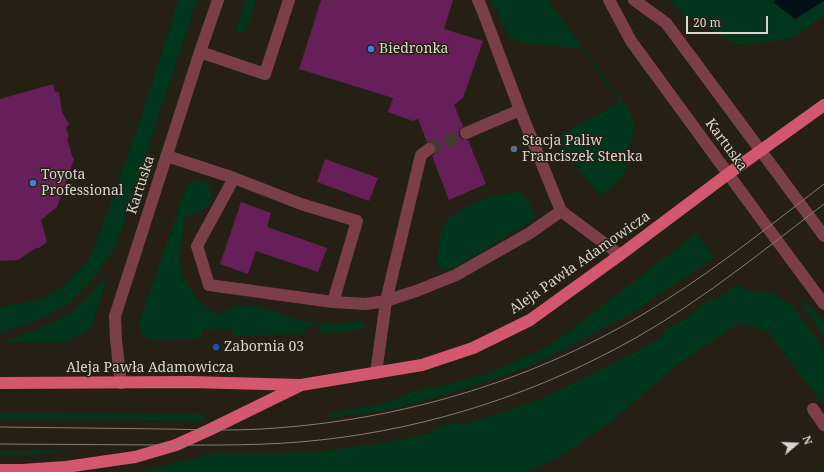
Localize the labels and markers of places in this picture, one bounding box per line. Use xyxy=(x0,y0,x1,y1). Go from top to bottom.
place label: Biedronka xyxy=(379,41,448,57)
marker: Biedronka xyxy=(366,44,376,54)
place label: Stacja Paliw Franciszek Stenka xyxy=(522,133,643,166)
marker: Stacja Paliw Franciszek Stenka xyxy=(509,144,519,154)
place label: Toyota Professional xyxy=(41,167,123,200)
marker: Toyota Professional xyxy=(28,178,38,188)
place label: Zabornia 03 xyxy=(224,339,304,355)
marker: Zabornia 03 xyxy=(211,342,221,352)

